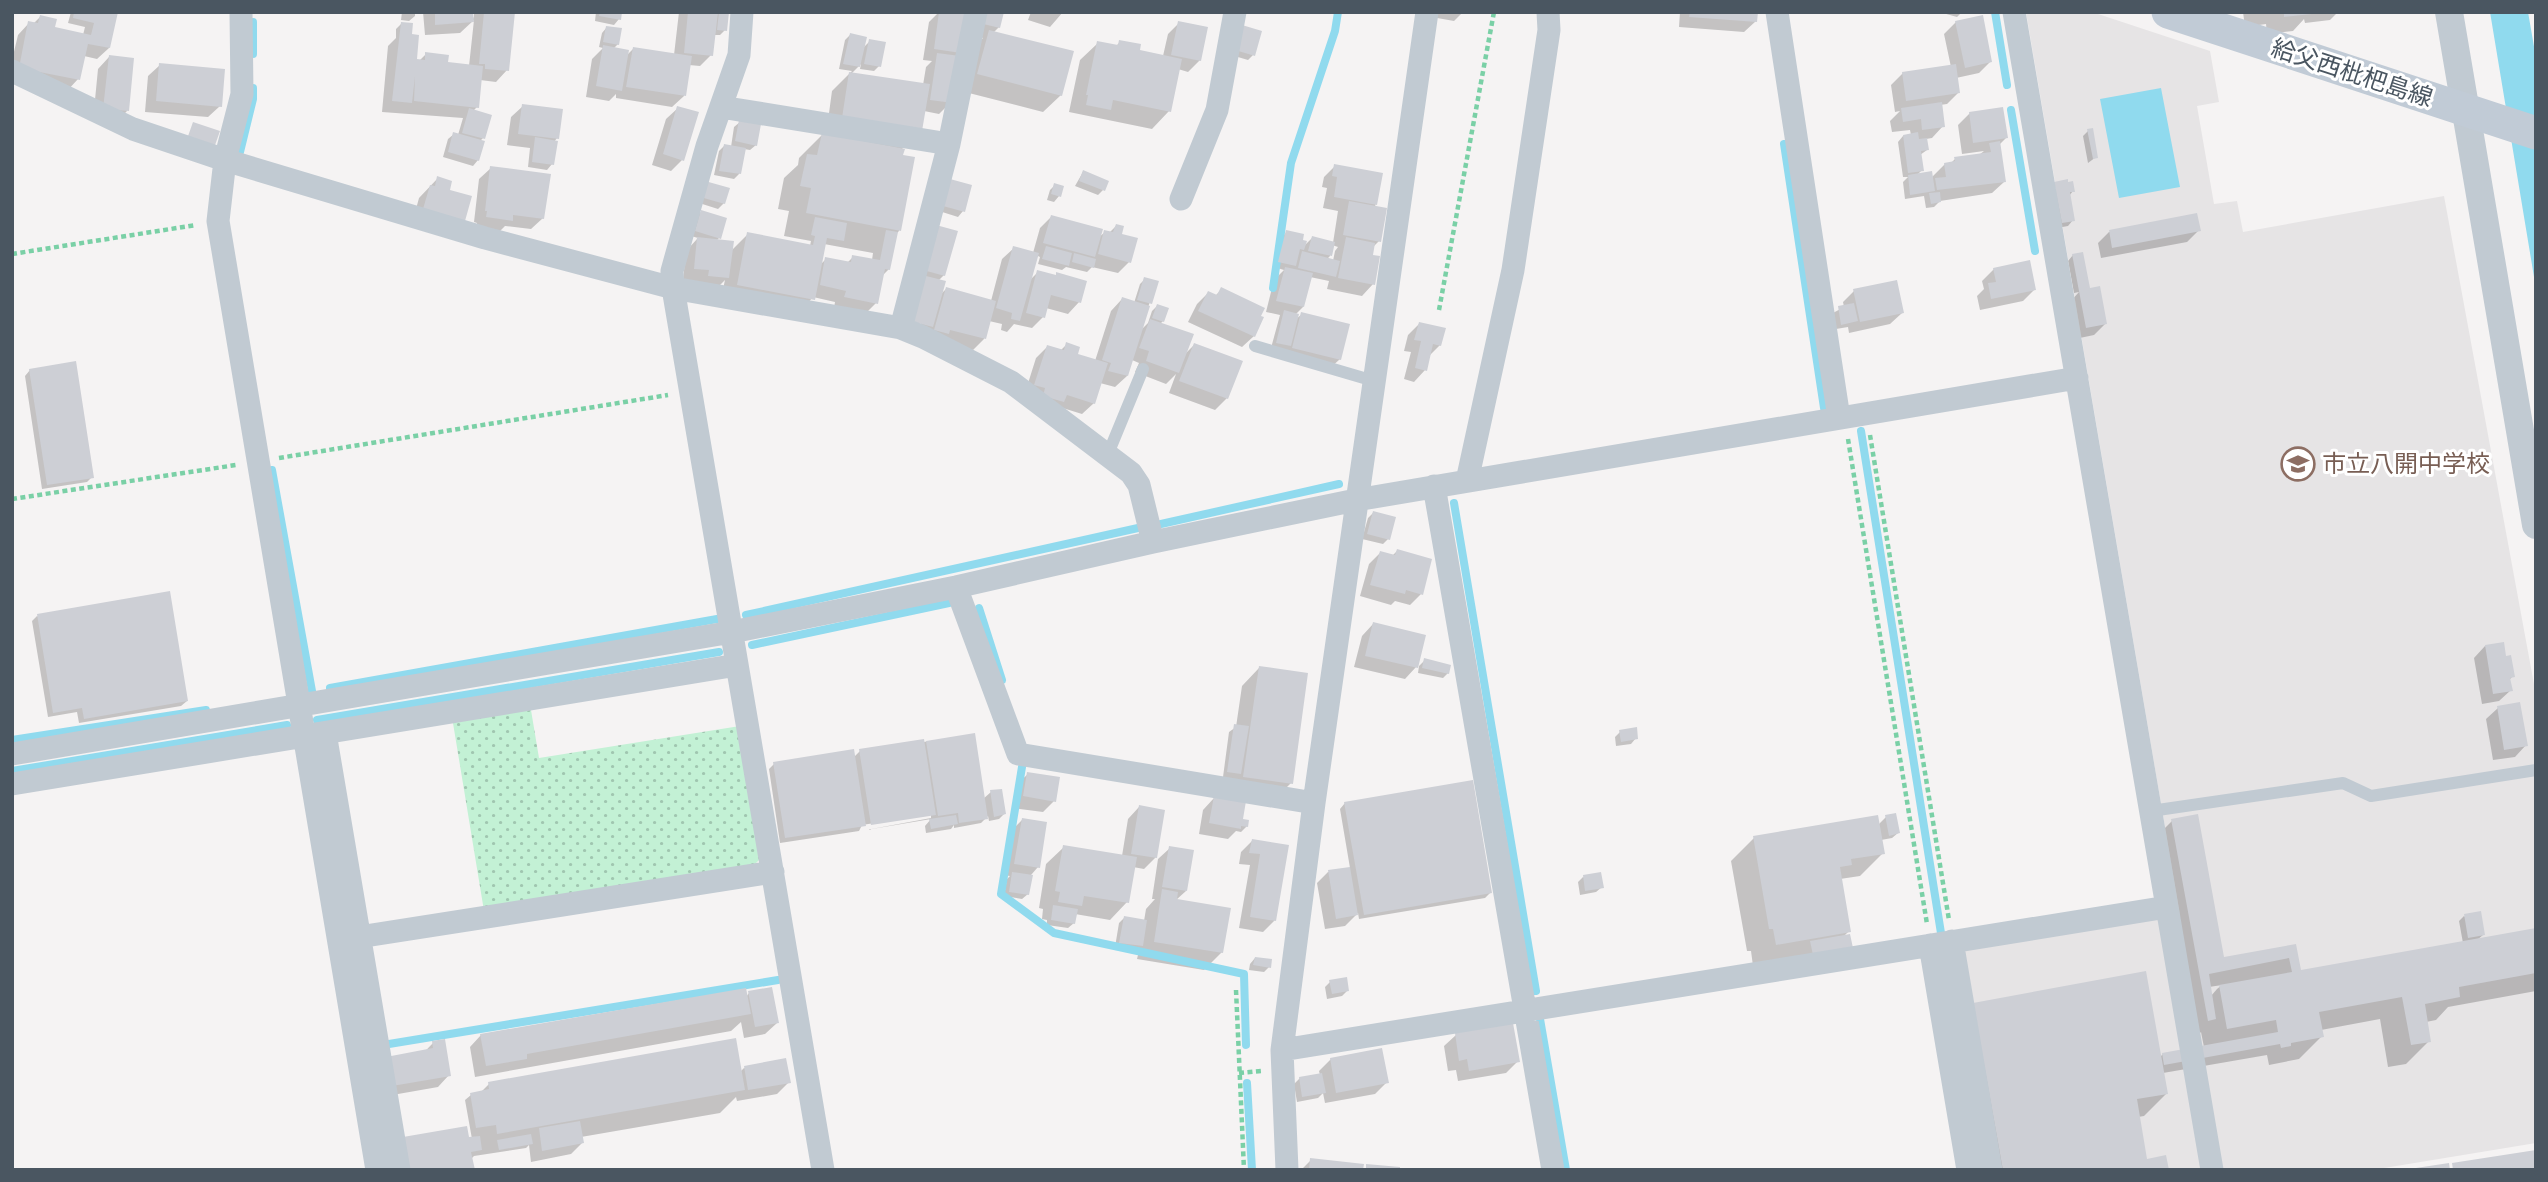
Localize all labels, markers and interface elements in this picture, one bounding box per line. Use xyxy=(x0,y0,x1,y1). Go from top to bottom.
street label: 給父西枇杷島線 xyxy=(2268,32,2437,111)
school or university icon: 市立八開中学校 xyxy=(2279,445,2317,483)
place label: 市立八開中学校 xyxy=(2322,448,2490,477)

